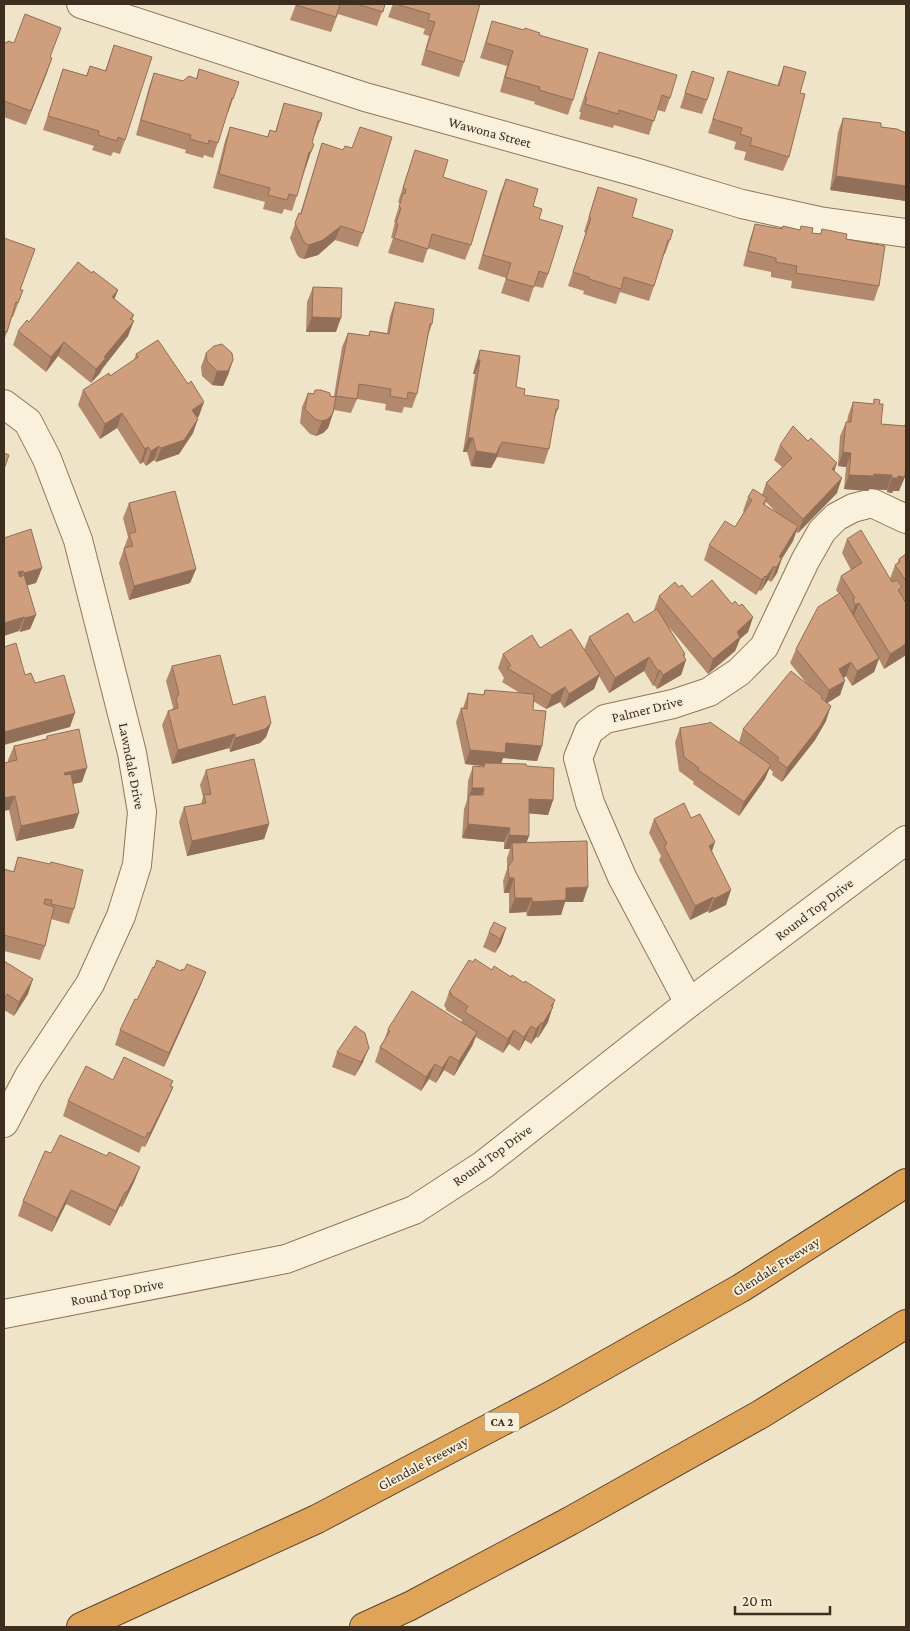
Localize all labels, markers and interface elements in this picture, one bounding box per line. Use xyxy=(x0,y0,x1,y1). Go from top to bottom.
street label: Wawona Street xyxy=(447,113,534,151)
street label: Palmer Drive xyxy=(610,692,684,726)
street label: Lawndale Drive xyxy=(116,721,148,811)
street label: Round Top Drive xyxy=(772,874,856,944)
street label: Round Top Drive xyxy=(449,1121,535,1189)
street label: Glendale Freeway xyxy=(730,1233,823,1299)
street label: Round Top Drive xyxy=(69,1275,165,1309)
road number: CA 2 xyxy=(484,1412,520,1431)
street label: Glendale Freeway xyxy=(375,1432,471,1493)
scale bar xyxy=(735,1584,830,1616)
text: 20 m xyxy=(742,1593,773,1609)

